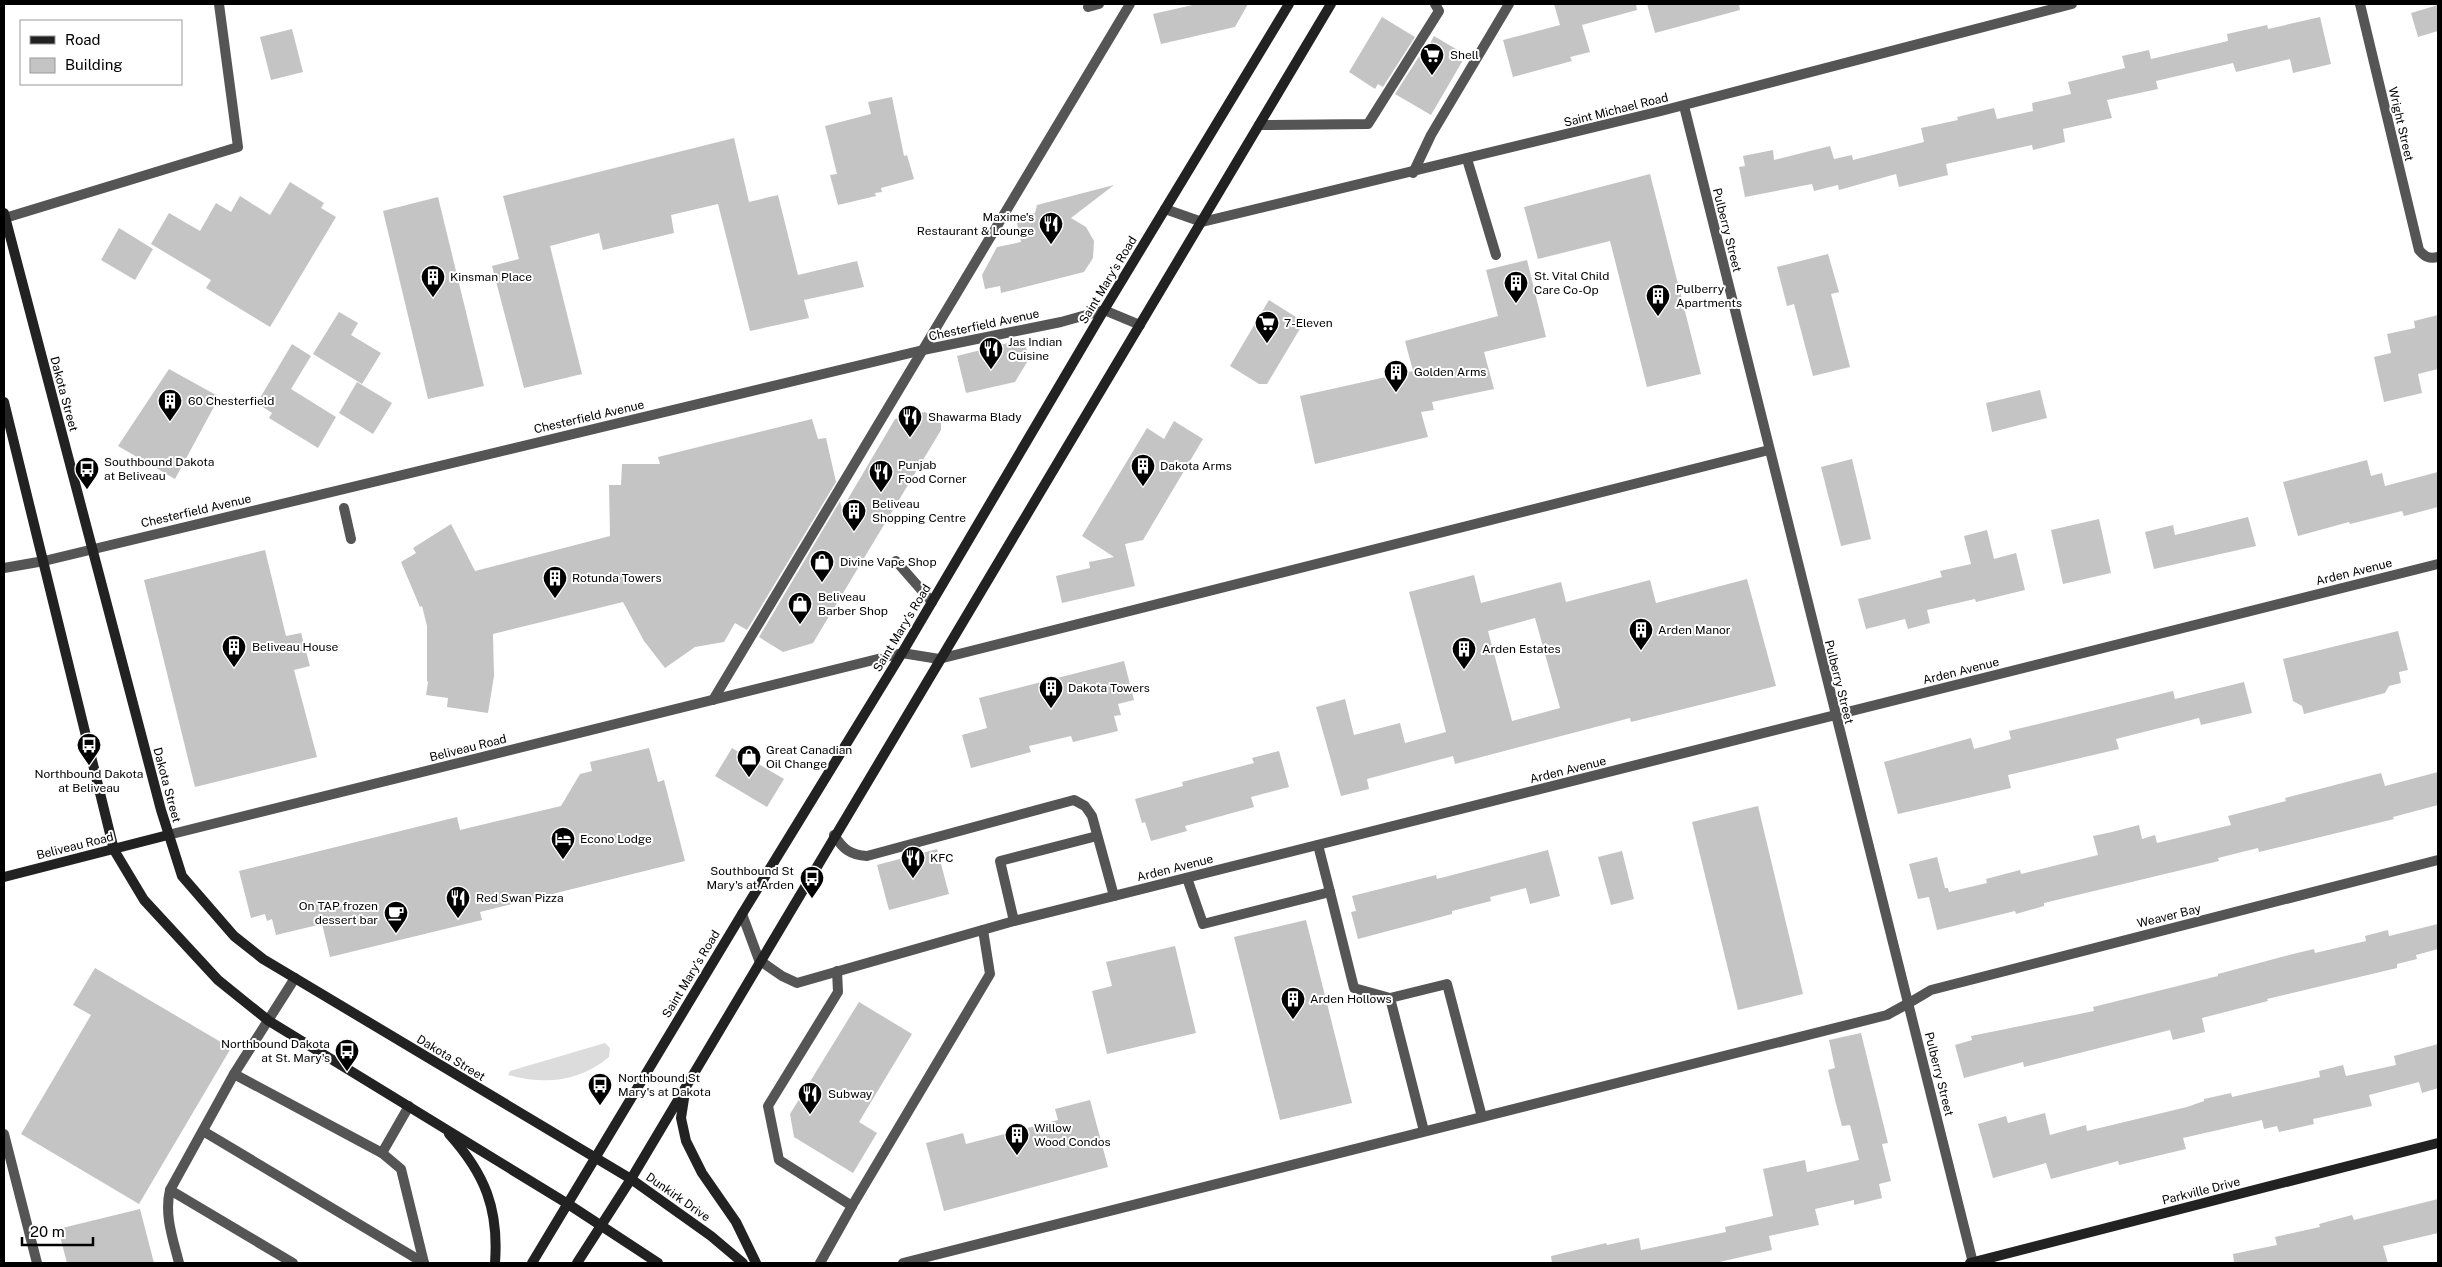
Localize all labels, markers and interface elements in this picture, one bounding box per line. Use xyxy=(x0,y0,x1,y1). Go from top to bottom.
legend xyxy=(20,20,182,85)
text: Road xyxy=(65,31,101,48)
supermarket icon: Shell xyxy=(1419,42,1445,76)
place label: Shell xyxy=(1450,48,1479,62)
text: Building xyxy=(65,56,123,73)
street label: Wright Street xyxy=(2386,86,2416,163)
street label: Saint Michael Road xyxy=(1562,90,1670,130)
street label: Pulberry Street xyxy=(1710,187,1744,274)
place label: Maxime's Restaurant & Lounge xyxy=(917,210,1034,238)
restaurant icon: Maxime's Restaurant & Lounge xyxy=(1038,211,1064,245)
street label: Saint Mary’s Road xyxy=(1076,234,1140,326)
building icon: Kinsman Place xyxy=(420,264,446,298)
place label: St. Vital Child Care Co-Op xyxy=(1534,269,1609,297)
place label: Kinsman Place xyxy=(450,270,532,284)
building icon: St. Vital Child Care Co-Op xyxy=(1503,270,1529,304)
place label: Pulberry Apartments xyxy=(1676,282,1742,310)
building icon: Pulberry Apartments xyxy=(1645,283,1671,317)
street label: Chesterfield Avenue xyxy=(927,306,1041,344)
supermarket icon: 7-Eleven xyxy=(1254,310,1280,344)
place label: 7-Eleven xyxy=(1284,316,1333,330)
place label: Jas Indian Cuisine xyxy=(1008,335,1062,363)
restaurant icon: Jas Indian Cuisine xyxy=(978,336,1004,370)
street label: Dakota Street xyxy=(47,355,81,433)
building icon: Golden Arms xyxy=(1383,359,1409,393)
place label: Golden Arms xyxy=(1414,365,1486,379)
building icon: 60 Chesterfield xyxy=(157,388,183,422)
place label: 60 Chesterfield xyxy=(188,394,274,408)
street label: Chesterfield Avenue xyxy=(532,397,646,437)
restaurant icon: Shawarma Blady xyxy=(897,404,923,438)
place label: Shawarma Blady xyxy=(928,410,1022,424)
building icon: Dakota Arms xyxy=(1130,453,1156,487)
place label: Southbound Dakota at Beliveau xyxy=(104,455,215,483)
bus stop icon: Southbound Dakota at Beliveau xyxy=(74,456,100,490)
place label: Punjab Food Corner xyxy=(898,458,967,486)
restaurant icon: Punjab Food Corner xyxy=(868,459,894,493)
place label: Dakota Arms xyxy=(1160,459,1232,473)
street label: Chesterfield Avenue xyxy=(139,491,253,531)
place label: Beliveau Shopping Centre xyxy=(872,497,966,525)
building icon: Beliveau Shopping Centre xyxy=(841,498,867,532)
shop icon: Divine Vape Shop xyxy=(809,549,835,583)
place label: Divine Vape Shop xyxy=(840,555,937,569)
street label: Arden Avenue xyxy=(2314,556,2394,588)
building icon: Rotunda Towers xyxy=(542,565,568,599)
place label: Rotunda Towers xyxy=(572,571,661,585)
street label: Saint Mary’s Road xyxy=(870,582,934,674)
place label: Beliveau Barber Shop xyxy=(818,590,888,618)
shop icon: Beliveau Barber Shop xyxy=(787,591,813,625)
building icon: Arden Manor xyxy=(1628,617,1654,651)
place label: Arden Manor xyxy=(1658,623,1731,637)
building icon: Beliveau House xyxy=(221,634,247,668)
building icon: Arden Estates xyxy=(1451,636,1477,670)
street label: Pulberry Street xyxy=(1822,639,1856,726)
place label: Beliveau House xyxy=(252,640,339,654)
place label: Arden Estates xyxy=(1482,642,1561,656)
street label: Arden Avenue xyxy=(1921,655,2001,687)
building icon: Dakota Towers xyxy=(1038,675,1064,709)
place label: Dakota Towers xyxy=(1068,681,1150,695)
bus stop icon: Northbound Dakota at Beliveau xyxy=(76,732,102,766)
street label: Beliveau Road xyxy=(428,732,508,764)
place label: Great Canadian Oil Change xyxy=(766,743,852,771)
shop icon: Great Canadian Oil Change xyxy=(736,744,762,778)
street label: Dakota Street xyxy=(150,746,184,824)
street label: Arden Avenue xyxy=(1528,754,1608,786)
place label: Northbound Dakota at Beliveau xyxy=(34,767,144,795)
hotel icon: Econo Lodge xyxy=(550,826,576,860)
street label: Beliveau Road xyxy=(35,830,115,862)
place label: Econo Lodge xyxy=(580,832,652,846)
restaurant icon: KFC xyxy=(900,845,926,879)
place label: KFC xyxy=(930,851,954,865)
street label: Arden Avenue xyxy=(1135,852,1215,884)
place label: Southbound St Mary's at Arden xyxy=(706,864,794,892)
bus stop icon: Southbound St Mary's at Arden xyxy=(799,865,825,899)
restaurant icon: Red Swan Pizza xyxy=(445,885,471,919)
place label: Red Swan Pizza xyxy=(476,891,564,905)
place label: On TAP frozen dessert bar xyxy=(299,899,378,927)
cafe icon: On TAP frozen dessert bar xyxy=(383,900,409,934)
street label: Weaver Bay xyxy=(2136,901,2203,931)
street label: Saint Mary’s Road xyxy=(659,928,723,1020)
building icon: Arden Hollows xyxy=(1280,986,1306,1020)
place label: Arden Hollows xyxy=(1310,992,1392,1006)
street label: Pulberry Street xyxy=(1922,1031,1956,1118)
street label: Dakota Street xyxy=(414,1032,488,1084)
place label: Northbound Dakota at St. Mary's xyxy=(221,1037,330,1065)
bus stop icon: Northbound Dakota at St. Mary's xyxy=(334,1038,360,1072)
place label: Northbound St Mary's at Dakota xyxy=(618,1071,711,1099)
bus stop icon: Northbound St Mary's at Dakota xyxy=(587,1072,613,1106)
restaurant icon: Subway xyxy=(797,1081,823,1115)
place label: Subway xyxy=(828,1087,873,1101)
place label: Willow Wood Condos xyxy=(1034,1121,1110,1149)
building icon: Willow Wood Condos xyxy=(1004,1122,1030,1156)
street label: Dunkirk Drive xyxy=(643,1170,713,1224)
street label: Parkville Drive xyxy=(2160,1174,2242,1207)
scale bar xyxy=(22,1214,94,1246)
text: 20 m xyxy=(30,1223,65,1240)

